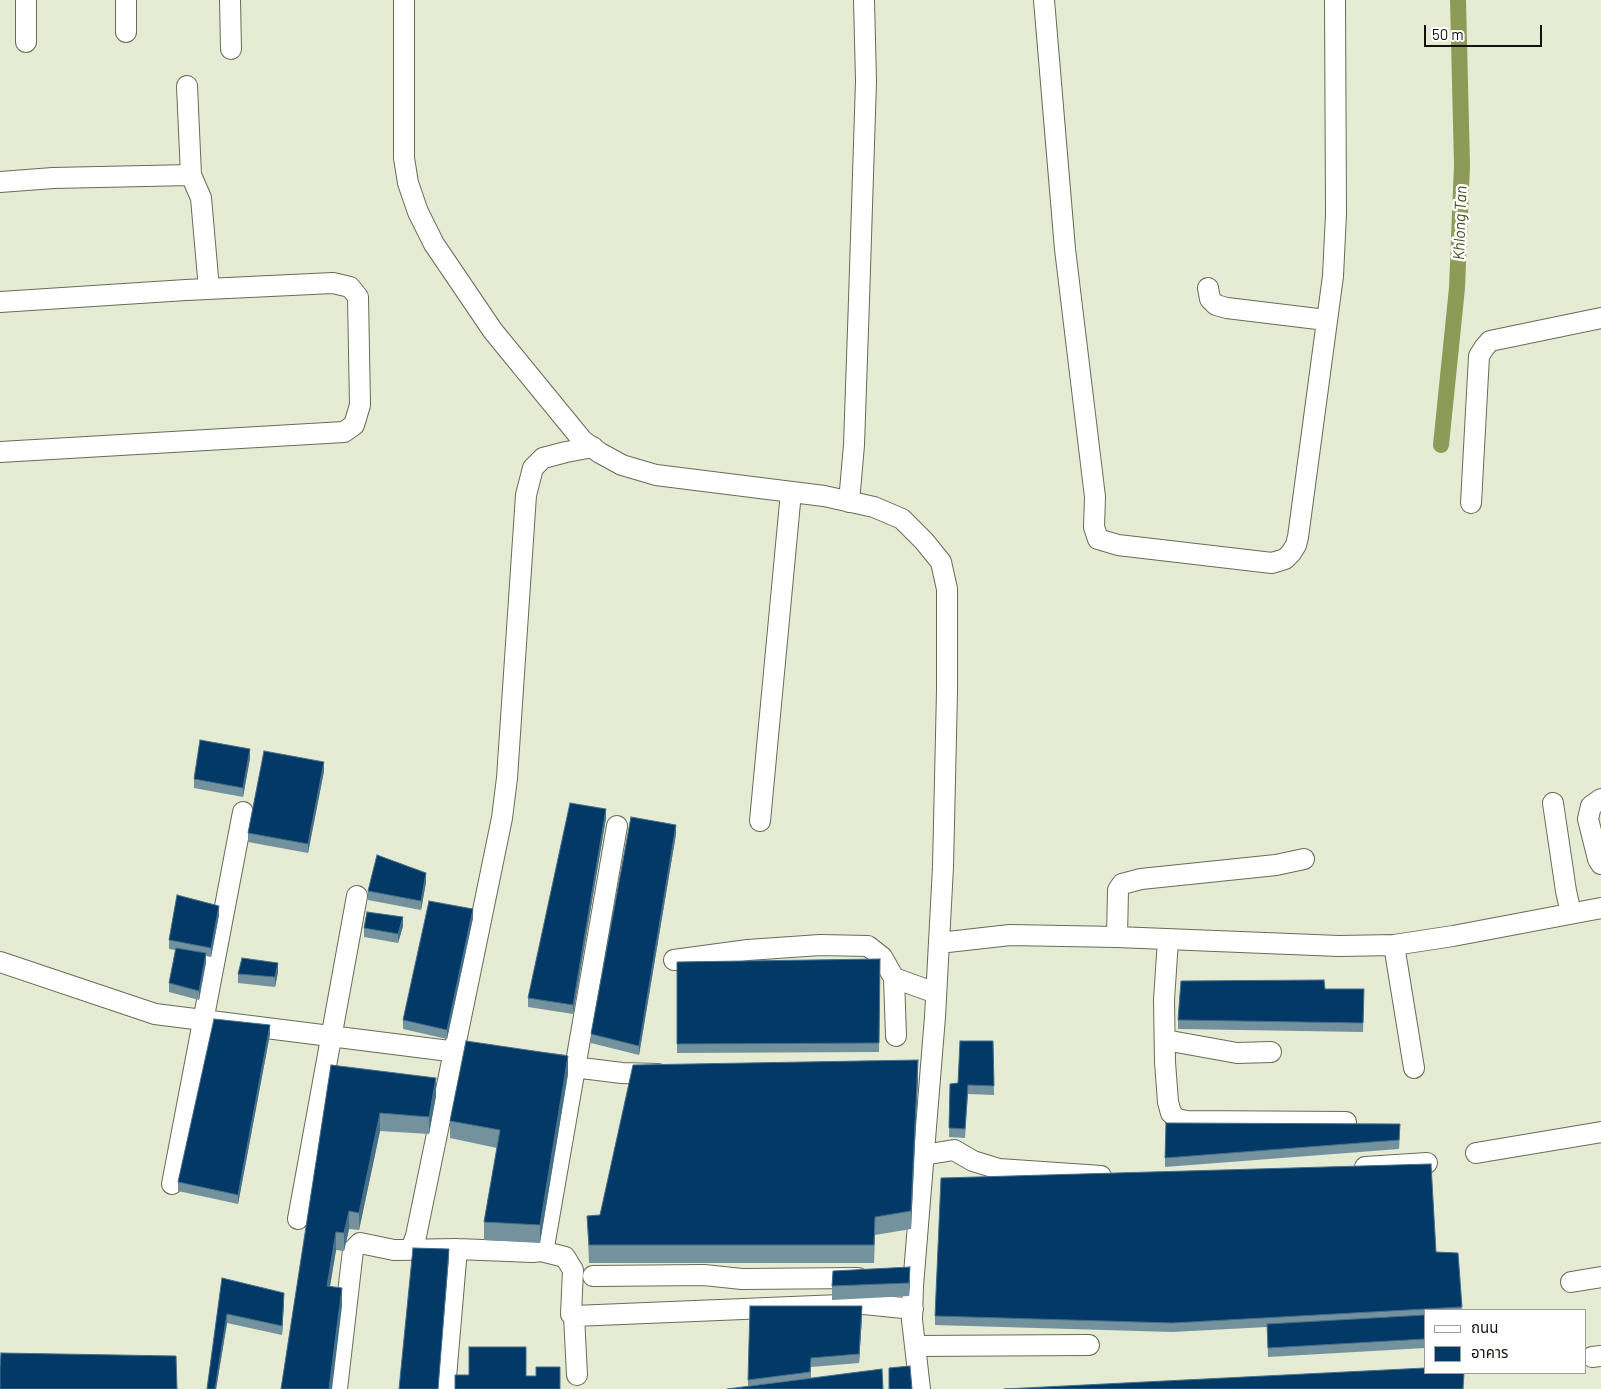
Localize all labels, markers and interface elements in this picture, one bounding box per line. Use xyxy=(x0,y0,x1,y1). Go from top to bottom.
scale bar xyxy=(1426,15,1544,47)
text: 50 m xyxy=(1432,25,1464,43)
water label: Khlong Tan xyxy=(1449,185,1471,261)
legend xyxy=(1424,1309,1586,1374)
text: ถนน xyxy=(1471,1318,1498,1336)
text: อาคาร xyxy=(1471,1343,1508,1361)

